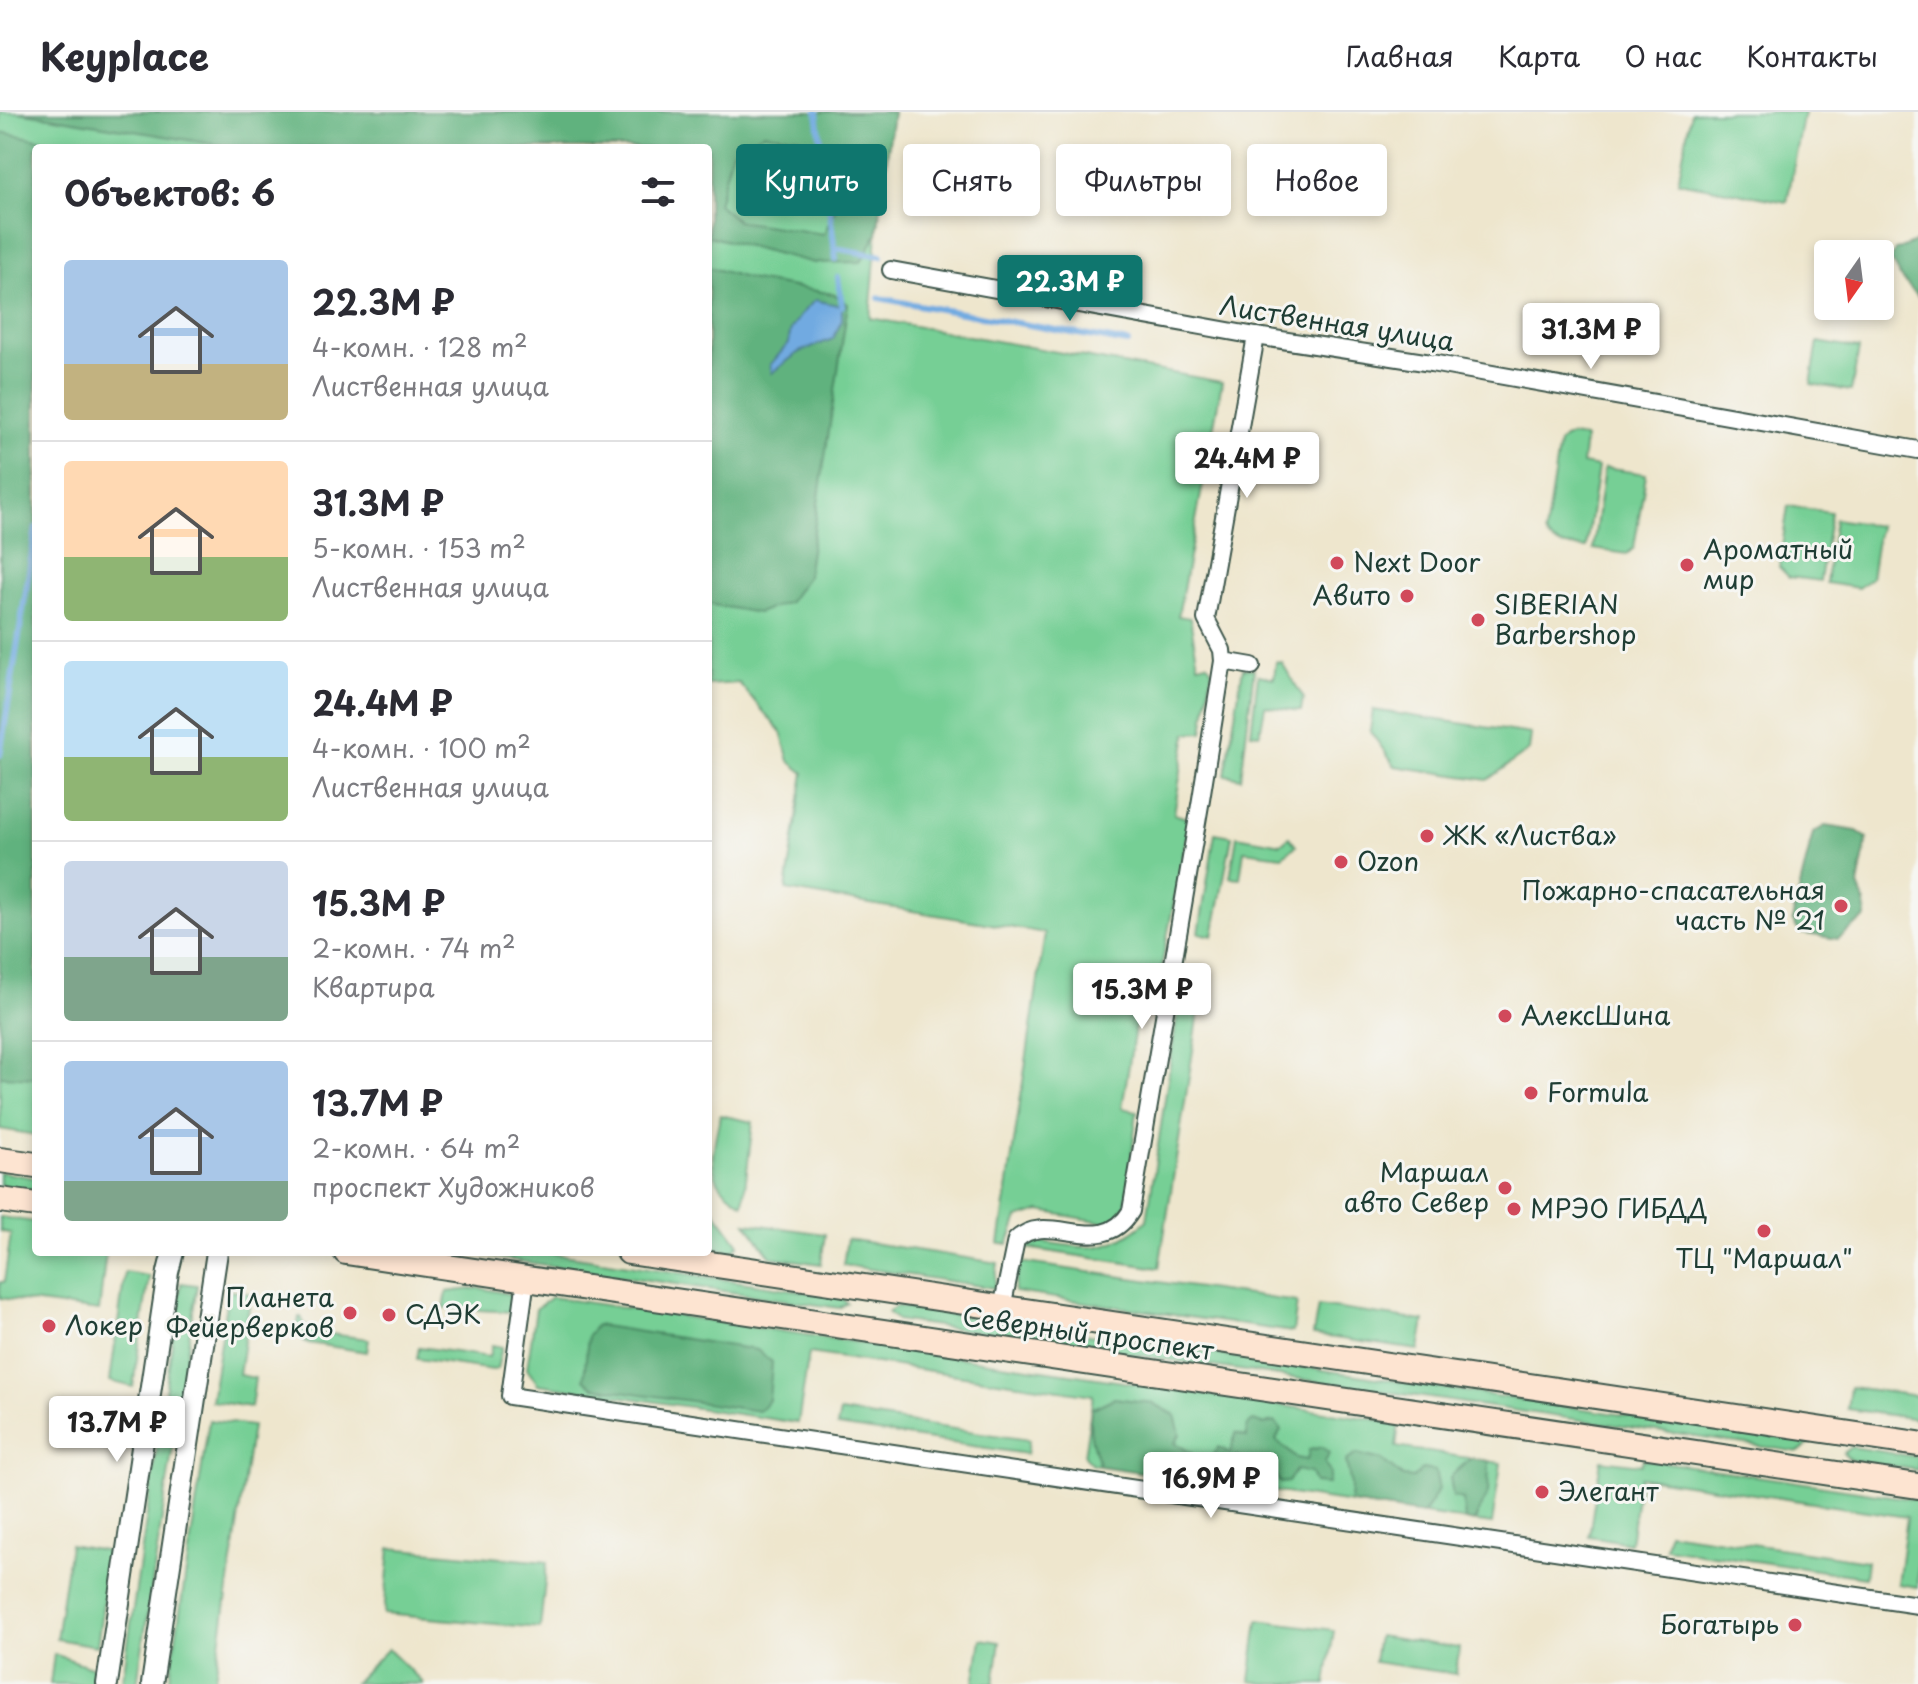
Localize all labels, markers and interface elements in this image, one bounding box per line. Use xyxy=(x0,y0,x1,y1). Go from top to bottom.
text: Keyplace xyxy=(40,27,209,84)
text: Главная xyxy=(1346,34,1454,77)
text: Карта xyxy=(1498,34,1580,77)
text: О нас xyxy=(1624,34,1702,77)
text: Контакты xyxy=(1746,34,1878,77)
chip: Купить xyxy=(736,144,887,216)
chip: Снять xyxy=(903,144,1040,216)
chip: Фильтры xyxy=(1056,144,1231,216)
chip: Новое xyxy=(1247,144,1387,216)
text: Объектов: 6 xyxy=(64,166,275,218)
icon: filters xyxy=(636,170,680,214)
north arrow xyxy=(1814,240,1894,320)
map controls xyxy=(1814,240,1894,320)
pin: 22.3M ₽ xyxy=(996,255,1144,323)
text: 22.3M ₽ xyxy=(1015,261,1125,300)
text: 22.3M ₽ xyxy=(312,275,455,327)
street label: Лиственная улица xyxy=(1217,285,1458,360)
icon: home xyxy=(128,292,224,388)
pin: 31.3M ₽ xyxy=(1517,303,1665,371)
text: 31.3M ₽ xyxy=(1541,309,1641,348)
text: 4-комн. · 128 m² xyxy=(312,327,528,366)
text: Лиственная улица xyxy=(312,366,549,405)
pin: 24.4M ₽ xyxy=(1173,432,1321,500)
text: 24.4M ₽ xyxy=(1193,438,1301,477)
text: 31.3M ₽ xyxy=(312,476,444,528)
icon: home xyxy=(128,493,224,589)
text: 5-комн. · 153 m² xyxy=(312,528,526,567)
place label: Ароматный мир xyxy=(1703,529,1853,598)
place label: Next Door xyxy=(1353,542,1481,581)
marker: Next Door xyxy=(1328,554,1346,572)
marker: Ароматный мир xyxy=(1678,556,1696,574)
text: Лиственная улица xyxy=(312,567,549,606)
place label: Авито xyxy=(1312,575,1391,614)
place label: SIBERIAN Barbershop xyxy=(1494,584,1636,653)
marker: Авито xyxy=(1398,587,1416,605)
marker: SIBERIAN Barbershop xyxy=(1469,611,1487,629)
text: 24.4M ₽ xyxy=(312,676,453,728)
icon: home xyxy=(128,693,224,789)
text: 4-комн. · 100 m² xyxy=(312,728,531,767)
text: Лиственная улица xyxy=(312,767,549,806)
place label: ЖК «Листва» xyxy=(1442,815,1617,854)
marker: ЖК «Листва» xyxy=(1418,827,1436,845)
place label: Ozon xyxy=(1357,841,1419,880)
marker: Ozon xyxy=(1332,853,1350,871)
place label: Пожарно-спасательная часть № 21 xyxy=(1521,870,1825,939)
text: 15.3M ₽ xyxy=(312,876,445,928)
icon: home xyxy=(128,893,224,989)
marker: Пожарно-спасательная часть № 21 xyxy=(1832,897,1850,915)
text: 2-комн. · 74 m² xyxy=(312,928,516,967)
pin: 15.3M ₽ xyxy=(1068,963,1216,1031)
text: Квартира xyxy=(312,967,435,1006)
text: 15.3M ₽ xyxy=(1091,969,1193,1008)
place label: АлексШина xyxy=(1521,995,1671,1034)
marker: АлексШина xyxy=(1496,1007,1514,1025)
place label: Formula xyxy=(1547,1072,1649,1111)
text: 13.7M ₽ xyxy=(312,1076,443,1128)
marker: Formula xyxy=(1522,1084,1540,1102)
icon: home xyxy=(128,1093,224,1189)
text: 2-комн. · 64 m² xyxy=(312,1128,520,1167)
place label: Маршал авто Север xyxy=(1344,1152,1489,1221)
text: проспект Художников xyxy=(312,1167,595,1206)
marker: Маршал авто Север xyxy=(1496,1179,1514,1197)
place label: МРЭО ГИБДД xyxy=(1530,1188,1708,1227)
marker: МРЭО ГИБДД xyxy=(1505,1200,1523,1218)
marker: ТЦ "Маршал" xyxy=(1755,1222,1773,1240)
place label: ТЦ "Маршал" xyxy=(1675,1238,1853,1277)
place label: Планета Фейерверков xyxy=(166,1277,334,1346)
place label: СДЭК xyxy=(405,1294,481,1333)
street label: Северный проспект xyxy=(960,1296,1217,1370)
marker: Планета Фейерверков xyxy=(341,1304,359,1322)
place label: Локер xyxy=(65,1305,143,1344)
marker: СДЭК xyxy=(380,1306,398,1324)
marker: Локер xyxy=(40,1317,58,1335)
pin: 13.7M ₽ xyxy=(43,1396,191,1464)
text: 13.7M ₽ xyxy=(67,1402,167,1441)
pin: 16.9M ₽ xyxy=(1137,1452,1285,1520)
text: 16.9M ₽ xyxy=(1161,1458,1261,1497)
place label: Элегант xyxy=(1558,1471,1659,1510)
marker: Элегант xyxy=(1533,1483,1551,1501)
place label: Богатырь xyxy=(1660,1604,1779,1643)
marker: Богатырь xyxy=(1786,1616,1804,1634)

